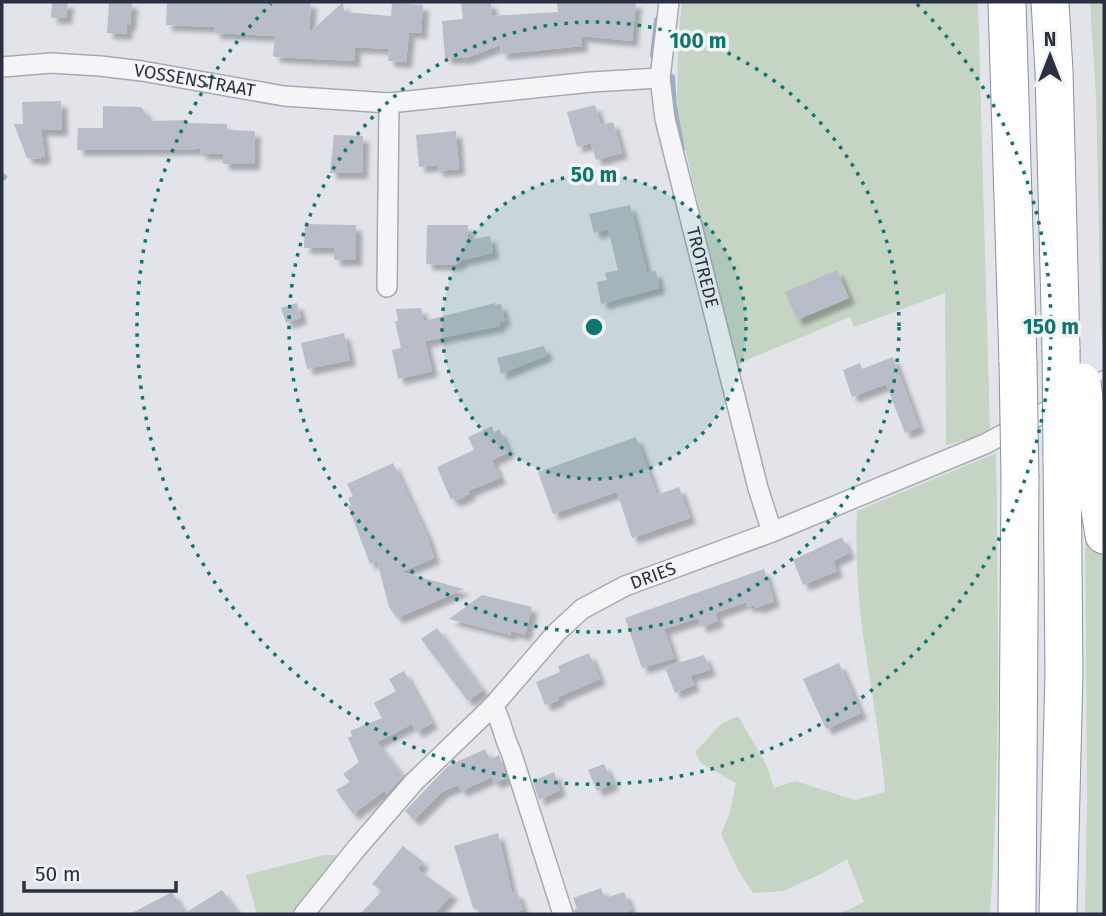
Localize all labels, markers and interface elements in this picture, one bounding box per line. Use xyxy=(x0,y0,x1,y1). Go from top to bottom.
north arrow xyxy=(1015,21,1085,91)
text: 100 m xyxy=(669,28,727,54)
text: N xyxy=(1044,28,1056,51)
street label: VOSSENSTRAAT xyxy=(133,59,258,102)
text: 50 m xyxy=(571,162,617,188)
street label: TROTREDE xyxy=(682,225,723,310)
text: 150 m xyxy=(1023,314,1079,340)
centre of rings xyxy=(582,315,606,339)
street label: DRIES xyxy=(627,557,679,594)
scale bar xyxy=(24,850,177,894)
text: 50 m xyxy=(35,861,81,887)

